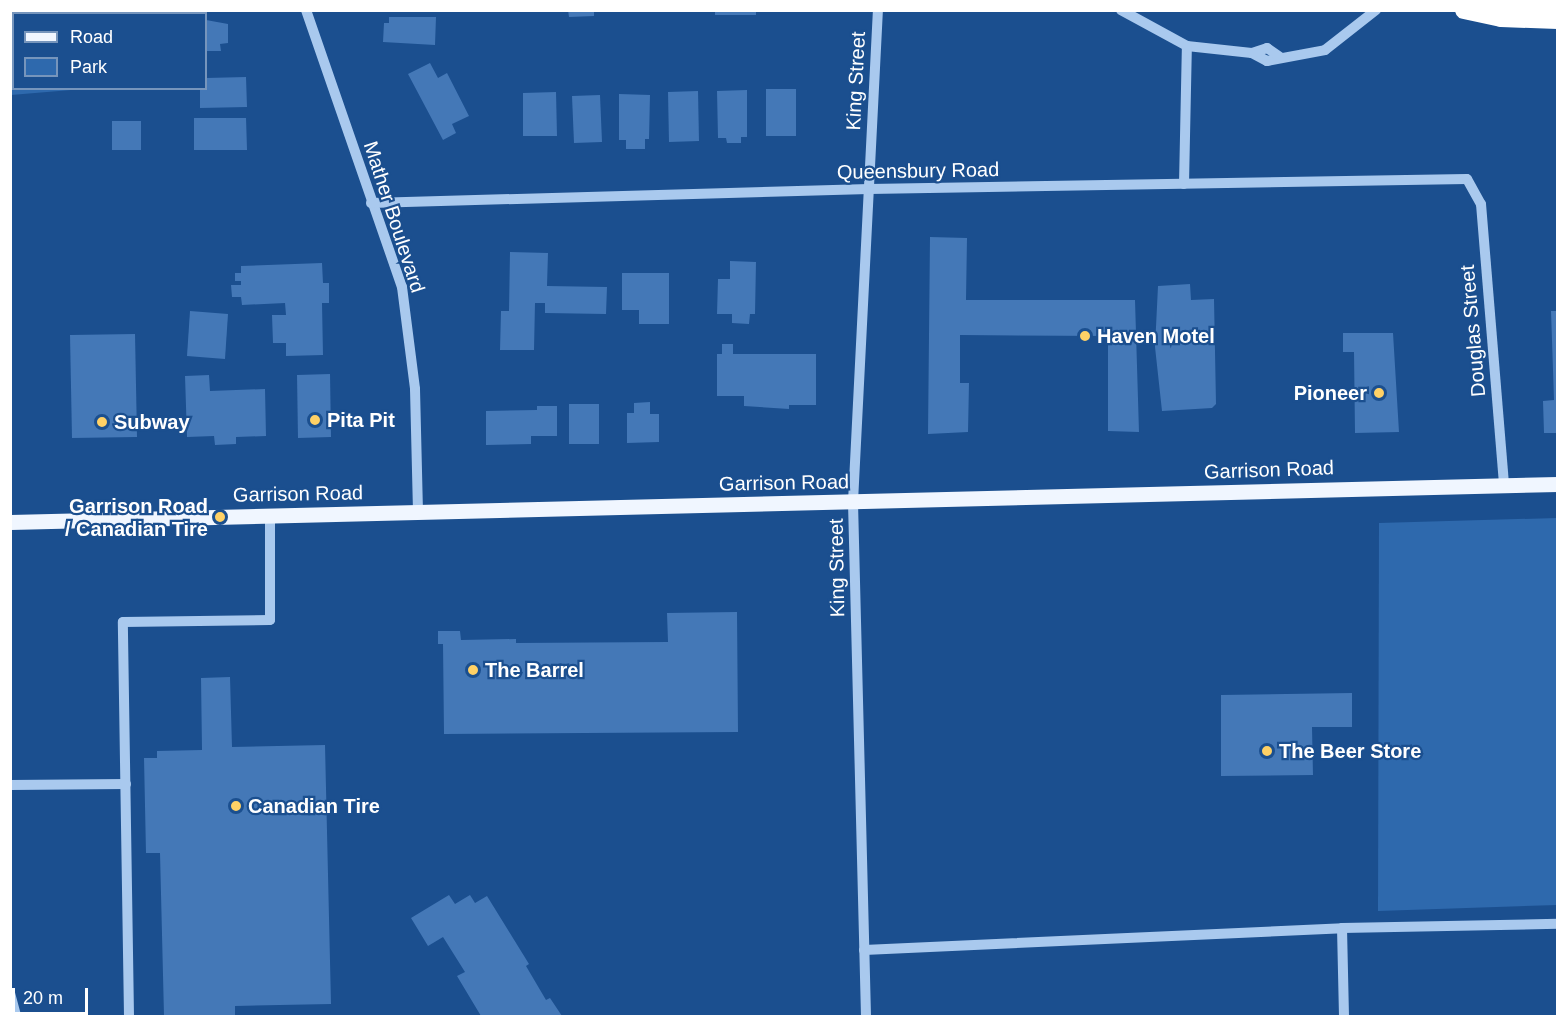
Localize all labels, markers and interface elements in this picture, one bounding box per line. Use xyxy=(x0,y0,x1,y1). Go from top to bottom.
legend xyxy=(12,12,207,90)
text: Road xyxy=(70,27,113,47)
street label: King Street xyxy=(841,31,871,131)
text: Park xyxy=(70,57,107,77)
street label: Mather Boulevard xyxy=(358,138,430,296)
street label: Queensbury Road xyxy=(837,158,999,184)
street label: Douglas Street xyxy=(1455,264,1491,398)
place label: Haven Motel xyxy=(1097,324,1215,348)
marker: Haven Motel xyxy=(1078,329,1092,343)
place label: Pioneer xyxy=(1294,381,1367,405)
marker: Pioneer xyxy=(1372,386,1386,400)
place label: Pita Pit xyxy=(327,408,395,432)
place label: Subway xyxy=(114,410,190,434)
marker: Pita Pit xyxy=(308,413,322,427)
marker: Subway xyxy=(95,415,109,429)
street label: Garrison Road xyxy=(1204,456,1334,484)
street label: Garrison Road xyxy=(719,470,849,496)
street label: Garrison Road xyxy=(233,481,363,507)
place label: Garrison Road / Canadian Tire xyxy=(65,494,208,541)
marker: Garrison Road / Canadian Tire xyxy=(213,510,227,524)
street label: King Street xyxy=(824,518,850,618)
place label: The Barrel xyxy=(485,658,584,682)
marker: The Barrel xyxy=(466,663,480,677)
place label: The Beer Store xyxy=(1279,739,1421,763)
marker: The Beer Store xyxy=(1260,744,1274,758)
place label: Canadian Tire xyxy=(248,794,380,818)
marker: Canadian Tire xyxy=(229,799,243,813)
scale bar xyxy=(15,976,92,1014)
text: 20 m xyxy=(23,988,63,1008)

